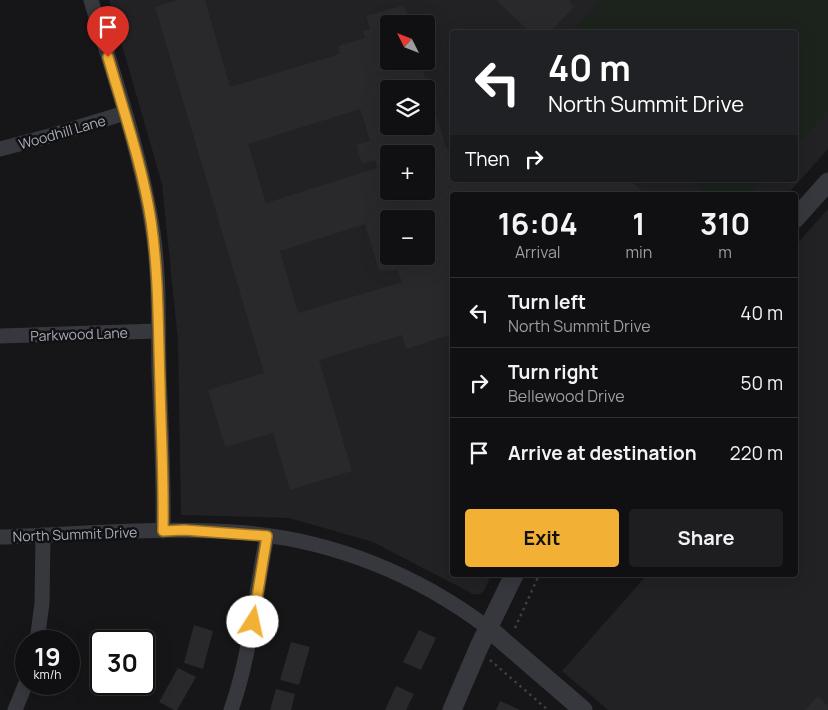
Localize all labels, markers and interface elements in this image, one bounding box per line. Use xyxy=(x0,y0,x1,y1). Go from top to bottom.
pin xyxy=(87,6,129,57)
icon: arrive xyxy=(94,13,122,41)
north arrow xyxy=(380,15,435,70)
map controls xyxy=(380,15,435,265)
text: 40 m xyxy=(548,44,631,92)
icon: left xyxy=(465,50,530,115)
button: layers xyxy=(380,80,435,135)
text: North Summit Drive xyxy=(548,89,744,119)
street label: Woodhill Lane xyxy=(16,111,108,153)
button: + xyxy=(380,145,435,200)
icon: right xyxy=(520,145,548,173)
text: Then xyxy=(465,146,510,172)
text: 16:04 xyxy=(498,203,578,244)
text: 1 xyxy=(632,203,645,244)
text: 310 xyxy=(700,203,750,244)
button: − xyxy=(380,210,435,265)
text: Arrival xyxy=(515,241,561,263)
text: min xyxy=(625,241,652,263)
text: m xyxy=(718,241,732,263)
text: Turn left xyxy=(508,289,586,315)
icon: left xyxy=(465,299,493,327)
text: 40 m xyxy=(740,300,783,326)
text: North Summit Drive xyxy=(508,315,651,337)
street label: Parkwood Lane xyxy=(30,323,128,345)
text: Turn right xyxy=(508,359,598,385)
icon: right xyxy=(465,369,493,397)
text: 50 m xyxy=(741,370,783,396)
text: Bellewood Drive xyxy=(508,385,625,407)
icon: arrive xyxy=(465,439,493,467)
text: Arrive at destination xyxy=(508,440,697,466)
text: 220 m xyxy=(730,440,783,466)
button: Exit xyxy=(465,509,619,567)
button: Share xyxy=(629,509,783,567)
street label: North Summit Drive xyxy=(12,522,138,546)
position arrow xyxy=(226,595,278,647)
speed limit sign: 30 xyxy=(90,630,155,695)
text: 19 xyxy=(34,639,61,674)
text: km/h xyxy=(34,666,61,683)

